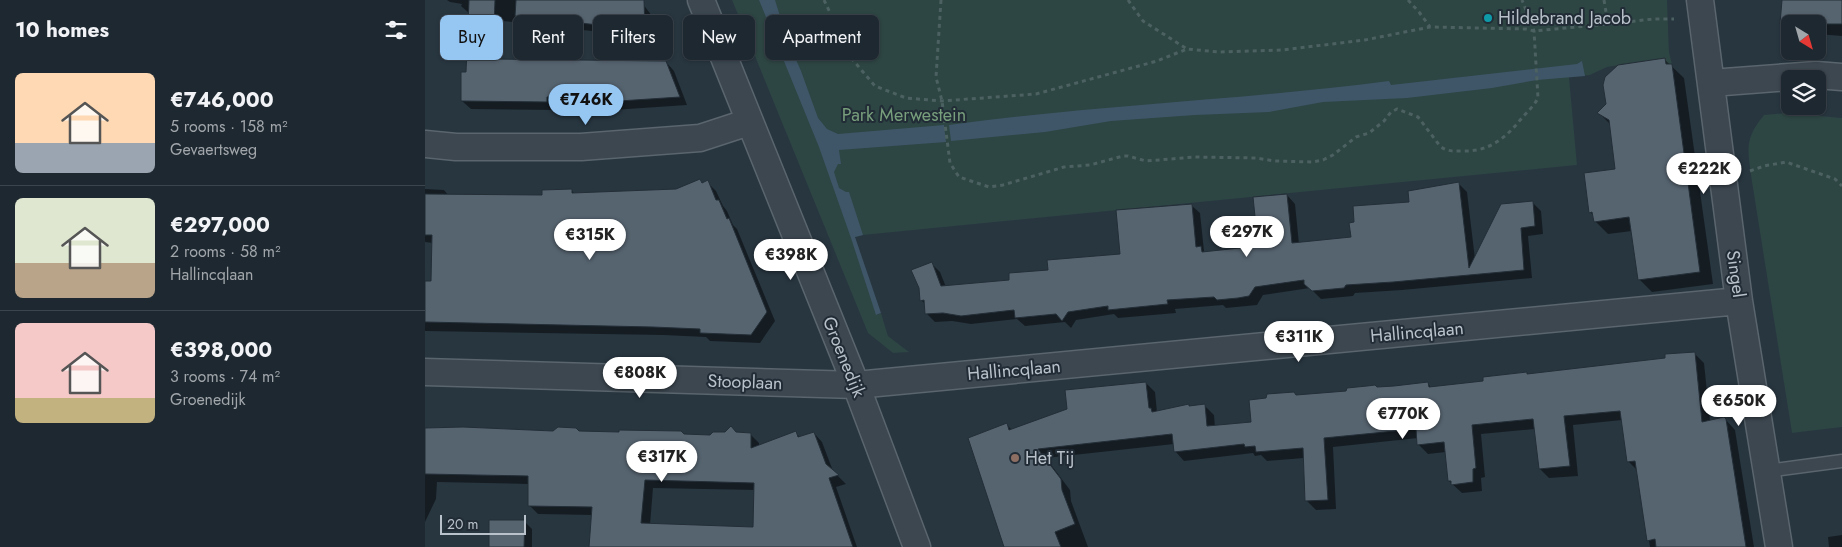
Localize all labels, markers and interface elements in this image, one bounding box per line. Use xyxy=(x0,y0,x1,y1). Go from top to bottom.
place label: Hildebrand Jacob xyxy=(1498,5,1631,31)
marker: Hildebrand Jacob xyxy=(1482,12,1494,24)
text: 10 homes xyxy=(15,15,109,45)
chip: Buy xyxy=(440,15,503,60)
chip: Rent xyxy=(513,15,583,60)
chip: Filters xyxy=(593,15,673,60)
chip: New xyxy=(683,15,755,60)
chip: Apartment xyxy=(765,15,879,60)
north arrow xyxy=(1781,15,1826,60)
map controls xyxy=(1781,15,1826,115)
icon: filters xyxy=(382,16,410,44)
button: layers xyxy=(1781,70,1826,115)
pin: €746K xyxy=(551,84,621,126)
text: €746,000 xyxy=(170,85,274,115)
text: €746K xyxy=(559,88,613,111)
icon: home xyxy=(55,93,115,153)
park label: Park Merwestein xyxy=(842,102,966,128)
text: 5 rooms · 158 m² xyxy=(170,115,288,138)
text: Gevaertsweg xyxy=(170,138,257,161)
pin: €222K xyxy=(1669,152,1739,195)
text: €222K xyxy=(1677,157,1731,180)
text: €297,000 xyxy=(170,210,270,240)
pin: €297K xyxy=(1212,216,1282,258)
icon: home xyxy=(55,218,115,278)
pin: €315K xyxy=(555,218,625,261)
text: €297K xyxy=(1221,220,1273,243)
text: €315K xyxy=(565,223,615,246)
pin: €398K xyxy=(756,238,826,281)
text: 2 rooms · 58 m² xyxy=(170,240,281,263)
text: €398K xyxy=(765,243,817,266)
street label: Singel xyxy=(1720,249,1752,299)
text: Hallincqlaan xyxy=(170,263,253,286)
street label: Groenedijk xyxy=(816,313,872,401)
street label: Hallincqlaan xyxy=(1369,315,1465,349)
pin: €311K xyxy=(1264,320,1334,363)
text: €311K xyxy=(1275,325,1323,348)
text: €398,000 xyxy=(170,335,272,365)
icon: home xyxy=(55,343,115,403)
street label: Hallincqlaan xyxy=(966,353,1062,387)
pin: €808K xyxy=(605,356,675,399)
text: €808K xyxy=(614,361,666,384)
text: 3 rooms · 74 m² xyxy=(170,365,280,388)
street label: Stooplaan xyxy=(707,368,783,396)
pin: €650K xyxy=(1704,384,1774,427)
text: Groenedijk xyxy=(170,388,246,411)
text: €650K xyxy=(1712,389,1766,412)
pin: €770K xyxy=(1368,398,1438,440)
text: €770K xyxy=(1377,402,1429,425)
pin: €317K xyxy=(627,440,697,483)
text: €317K xyxy=(637,445,687,468)
place label: Het Tij xyxy=(1025,445,1074,471)
marker: Het Tij xyxy=(1009,452,1021,464)
scale bar xyxy=(440,512,526,535)
text: 20 m xyxy=(447,514,479,534)

